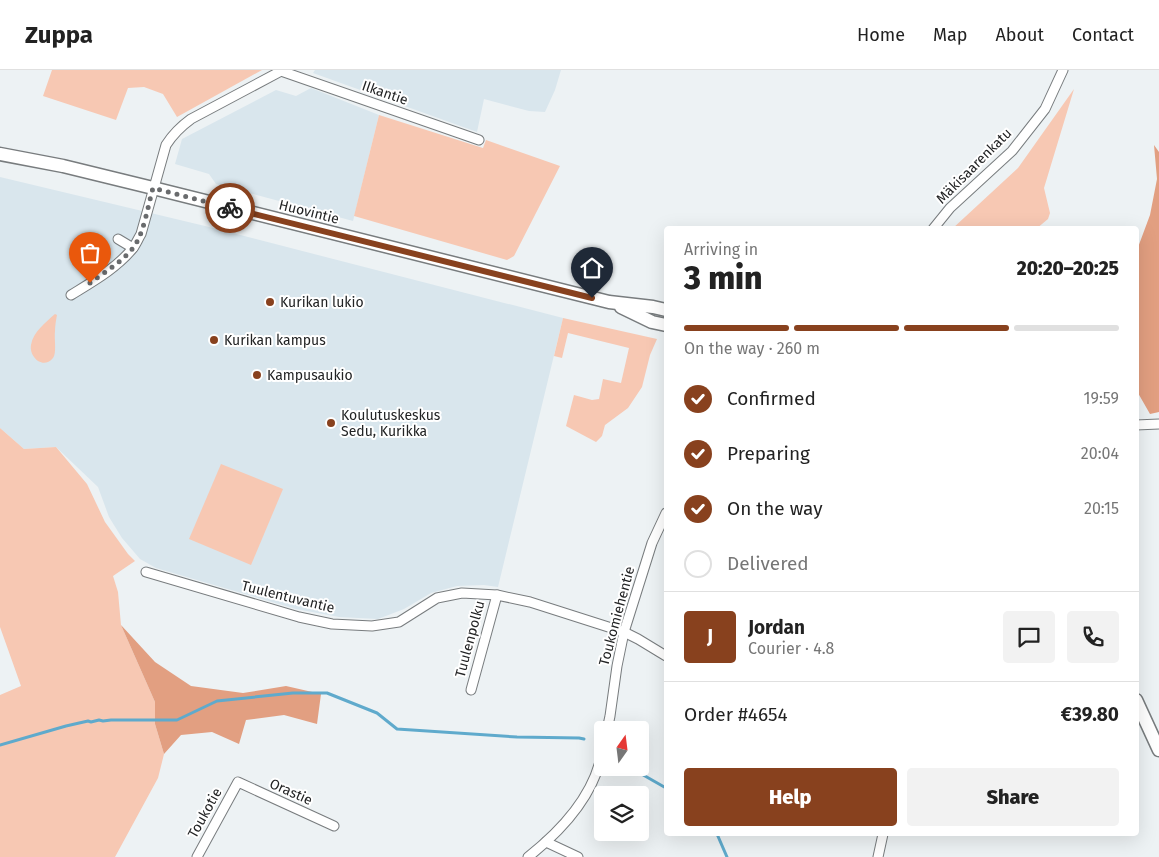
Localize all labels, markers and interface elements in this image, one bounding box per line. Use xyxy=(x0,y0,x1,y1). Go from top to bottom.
text: Zuppa xyxy=(25,21,93,49)
text: Home xyxy=(857,24,905,46)
text: Map xyxy=(933,24,967,46)
text: About xyxy=(995,24,1044,46)
text: Contact xyxy=(1072,24,1134,46)
street label: Ilkantie xyxy=(360,77,410,109)
street label: Mäkisaarenkatu xyxy=(933,125,1015,207)
courier xyxy=(205,183,255,233)
icon: bike xyxy=(216,194,244,222)
street label: Huovintie xyxy=(277,196,341,228)
pin xyxy=(69,232,111,283)
icon: bag xyxy=(76,239,104,267)
text: Arriving in xyxy=(684,240,758,259)
pin xyxy=(571,247,613,298)
icon: home xyxy=(578,254,606,282)
text: 20:20–20:25 xyxy=(1017,257,1119,280)
text: 3 min xyxy=(684,259,762,297)
place label: Kurikan lukio xyxy=(280,294,364,311)
marker: Kurikan lukio xyxy=(264,296,276,308)
place label: Kurikan kampus xyxy=(224,332,326,349)
marker: Kurikan kampus xyxy=(208,334,220,346)
text: On the way · 260 m xyxy=(684,339,820,358)
place label: Kampusaukio xyxy=(267,367,353,384)
marker: Kampusaukio xyxy=(251,369,263,381)
icon: check xyxy=(684,385,712,413)
text: Confirmed xyxy=(727,387,816,410)
text: 19:59 xyxy=(1084,389,1119,408)
place label: Koulutuskeskus Sedu, Kurikka xyxy=(341,407,441,440)
marker: Koulutuskeskus Sedu, Kurikka xyxy=(325,417,337,429)
icon: check xyxy=(684,440,712,468)
text: Preparing xyxy=(727,442,810,465)
text: 20:04 xyxy=(1081,444,1119,463)
icon: check xyxy=(684,495,712,523)
text: On the way xyxy=(727,497,823,520)
text: 20:15 xyxy=(1084,499,1119,518)
text: Delivered xyxy=(727,552,809,575)
street label: Toukomiehentie xyxy=(596,564,638,668)
street label: Tuulentuvantie xyxy=(240,577,336,617)
street label: Tuulenpolku xyxy=(452,599,488,679)
button: chat xyxy=(1003,611,1055,663)
button: phone xyxy=(1067,611,1119,663)
text: Jordan xyxy=(748,616,805,639)
text: J xyxy=(707,625,713,648)
text: Courier · 4.8 xyxy=(748,639,834,658)
text: Order #4654 xyxy=(684,703,788,726)
text: €39.80 xyxy=(1061,703,1119,726)
north arrow xyxy=(594,721,649,776)
map controls xyxy=(594,721,649,841)
button: Help xyxy=(684,768,897,826)
button: Share xyxy=(907,768,1119,826)
street label: Orastie xyxy=(267,775,315,809)
street label: Toukotie xyxy=(184,785,226,841)
button: layers xyxy=(594,786,649,841)

